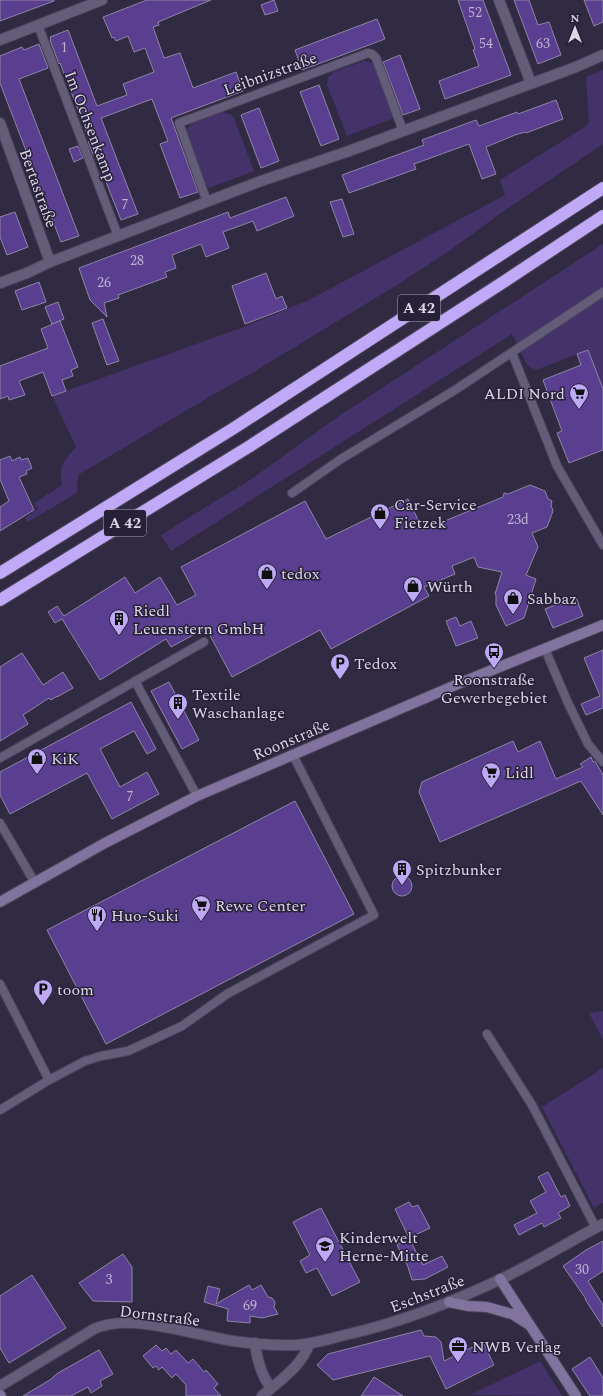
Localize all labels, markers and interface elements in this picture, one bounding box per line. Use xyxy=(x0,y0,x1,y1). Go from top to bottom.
house number: 52 xyxy=(468,2,482,23)
north arrow xyxy=(555,8,595,48)
text: N xyxy=(571,10,580,27)
house number: 54 xyxy=(479,33,493,54)
house number: 63 xyxy=(536,33,550,54)
house number: 1 xyxy=(61,37,68,58)
street label: Leibnizstraße xyxy=(220,46,321,102)
street label: Im Ochsenkamp xyxy=(58,67,122,185)
street label: Bertastraße xyxy=(13,145,63,231)
house number: 7 xyxy=(122,194,129,215)
house number: 28 xyxy=(130,250,144,271)
house number: 26 xyxy=(97,272,111,293)
road number: A 42 xyxy=(398,295,440,321)
place label: ALDI Nord xyxy=(484,382,565,406)
supermarket icon: ALDI Nord xyxy=(568,382,590,410)
place label: Car-Service Fietzek xyxy=(394,493,477,535)
shop icon: Car-Service Fietzek xyxy=(369,502,391,530)
house number: 23d xyxy=(507,509,529,530)
road number: A 42 xyxy=(104,510,146,536)
shop icon: tedox xyxy=(256,562,278,590)
place label: tedox xyxy=(281,562,320,586)
shop icon: Würth xyxy=(402,575,424,603)
place label: Würth xyxy=(427,575,473,599)
shop icon: Sabbaz xyxy=(502,587,524,615)
place label: Sabbaz xyxy=(527,587,577,611)
place label: Riedl Leuenstern GmbH xyxy=(133,599,265,641)
building icon: Riedl Leuenstern GmbH xyxy=(108,608,130,636)
bus stop icon: Roonstraße Gewerbegebiet xyxy=(483,641,505,669)
parking icon: Tedox xyxy=(329,652,351,680)
place label: Tedox xyxy=(354,652,397,676)
place label: Roonstraße Gewerbegebiet xyxy=(441,668,548,710)
place label: Textile Waschanlage xyxy=(192,683,285,725)
building icon: Textile Waschanlage xyxy=(167,692,189,720)
street label: Roonstraße xyxy=(249,713,334,767)
shop icon: KiK xyxy=(26,747,48,775)
place label: KiK xyxy=(51,747,79,771)
supermarket icon: Lidl xyxy=(480,761,502,789)
place label: Lidl xyxy=(505,761,534,785)
house number: 7 xyxy=(127,786,134,807)
building icon: Spitzbunker xyxy=(391,858,413,886)
place label: Spitzbunker xyxy=(416,858,502,882)
supermarket icon: Rewe Center xyxy=(190,894,212,922)
place label: Rewe Center xyxy=(215,894,306,918)
restaurant icon: Huo-Suki xyxy=(86,904,108,932)
place label: Huo-Suki xyxy=(111,904,179,928)
parking icon: toom xyxy=(32,978,54,1006)
place label: toom xyxy=(57,978,94,1002)
place label: Kinderwelt Herne-Mitte xyxy=(339,1226,429,1268)
school or university icon: Kinderwelt Herne-Mitte xyxy=(314,1235,336,1263)
house number: 30 xyxy=(575,1259,589,1280)
house number: 3 xyxy=(106,1269,113,1290)
street label: Eschstraße xyxy=(386,1269,468,1319)
house number: 69 xyxy=(243,1295,257,1316)
street label: Dornstraße xyxy=(118,1299,202,1333)
office icon: NWB Verlag xyxy=(447,1335,469,1363)
place label: NWB Verlag xyxy=(472,1335,561,1359)

